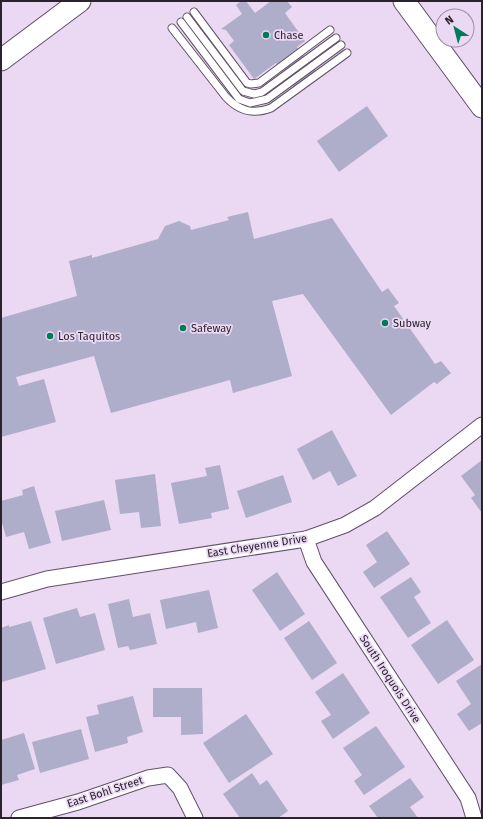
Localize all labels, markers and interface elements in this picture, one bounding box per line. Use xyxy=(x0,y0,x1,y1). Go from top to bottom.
north arrow xyxy=(435,8,475,48)
text: N xyxy=(443,13,456,28)
place label: Chase xyxy=(274,29,304,42)
marker: Chase xyxy=(261,30,271,40)
place label: Subway xyxy=(393,317,432,330)
marker: Subway xyxy=(380,318,390,328)
place label: Safeway xyxy=(191,322,232,335)
marker: Safeway xyxy=(178,323,188,333)
place label: Los Taquitos xyxy=(58,330,120,343)
marker: Los Taquitos xyxy=(45,331,55,341)
street label: East Cheyenne Drive xyxy=(206,532,308,560)
street label: South Iroquois Drive xyxy=(357,633,423,725)
street label: East Bohl Street xyxy=(65,774,145,810)

